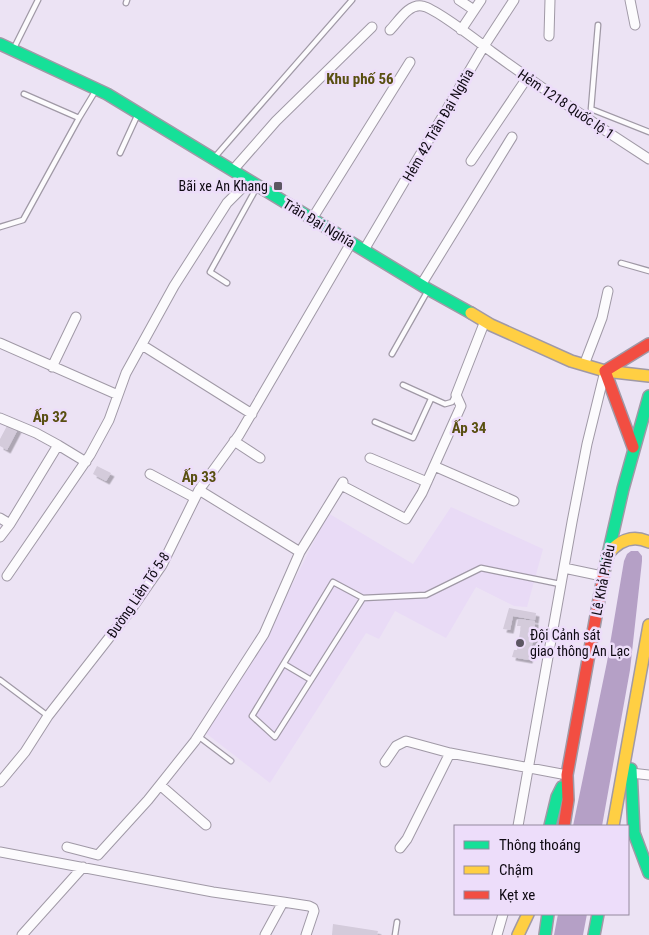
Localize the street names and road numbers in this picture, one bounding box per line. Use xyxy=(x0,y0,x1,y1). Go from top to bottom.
street label: Hẻm 42 Trần Đại Nghĩa xyxy=(399,66,477,184)
street label: Hẻm 1218 Quốc lộ 1 xyxy=(515,66,617,142)
street label: Trần Đại Nghĩa xyxy=(280,195,358,251)
street label: Lê Khả Phiêu xyxy=(588,543,618,617)
street label: Đường Liên Tổ 5-8 xyxy=(103,549,173,641)

